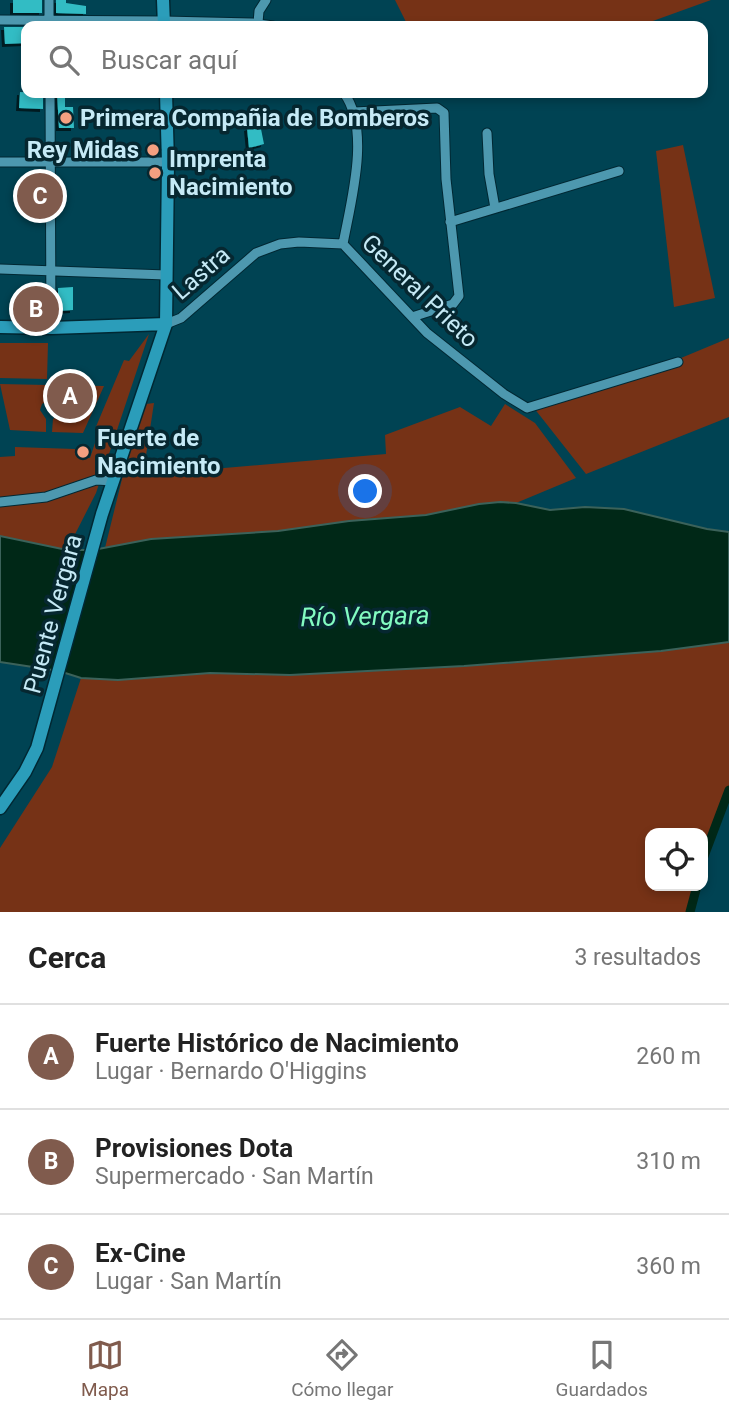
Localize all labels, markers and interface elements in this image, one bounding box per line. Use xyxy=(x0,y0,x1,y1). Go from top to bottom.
search box xyxy=(21,21,708,98)
icon: search xyxy=(45,41,83,79)
text: Buscar aquí xyxy=(101,45,238,75)
place label: Primera Compañia de Bomberos xyxy=(80,104,429,132)
marker: Primera Compañia de Bomberos xyxy=(58,110,74,126)
place label: Rey Midas xyxy=(27,136,139,164)
marker: Rey Midas xyxy=(145,142,161,158)
place label: Imprenta Nacimiento xyxy=(169,145,293,201)
marker: Imprenta Nacimiento xyxy=(147,165,163,181)
pin: C xyxy=(17,170,63,222)
street label: General Prieto xyxy=(356,229,484,353)
street label: Lastra xyxy=(167,240,235,306)
pin: B xyxy=(13,283,59,335)
pin: A xyxy=(47,370,93,422)
place label: Fuerte de Nacimiento xyxy=(97,424,221,480)
marker: Fuerte de Nacimiento xyxy=(75,444,91,460)
your location xyxy=(348,474,382,508)
street label: Puente Vergara xyxy=(18,531,88,697)
water label: Río Vergara xyxy=(300,600,430,632)
map controls xyxy=(645,828,708,891)
button: locate xyxy=(645,828,708,891)
text: Cerca xyxy=(28,940,106,975)
text: 3 resultados xyxy=(574,944,701,971)
text: Fuerte Histórico de Nacimiento xyxy=(95,1028,459,1058)
text: A xyxy=(43,1043,59,1070)
text: 260 m xyxy=(636,1043,701,1070)
text: Lugar · Bernardo O'Higgins xyxy=(95,1058,367,1085)
text: Provisiones Dota xyxy=(95,1133,293,1163)
text: B xyxy=(44,1148,58,1175)
text: 310 m xyxy=(636,1148,701,1175)
text: Supermercado · San Martín xyxy=(95,1163,374,1190)
text: Ex-Cine xyxy=(95,1238,186,1268)
text: C xyxy=(43,1253,59,1280)
text: 360 m xyxy=(636,1253,701,1280)
text: Lugar · San Martín xyxy=(95,1268,282,1295)
tab: Mapa xyxy=(81,1336,129,1401)
tab: Cómo llegar xyxy=(291,1336,393,1401)
tab: Guardados xyxy=(556,1336,648,1401)

